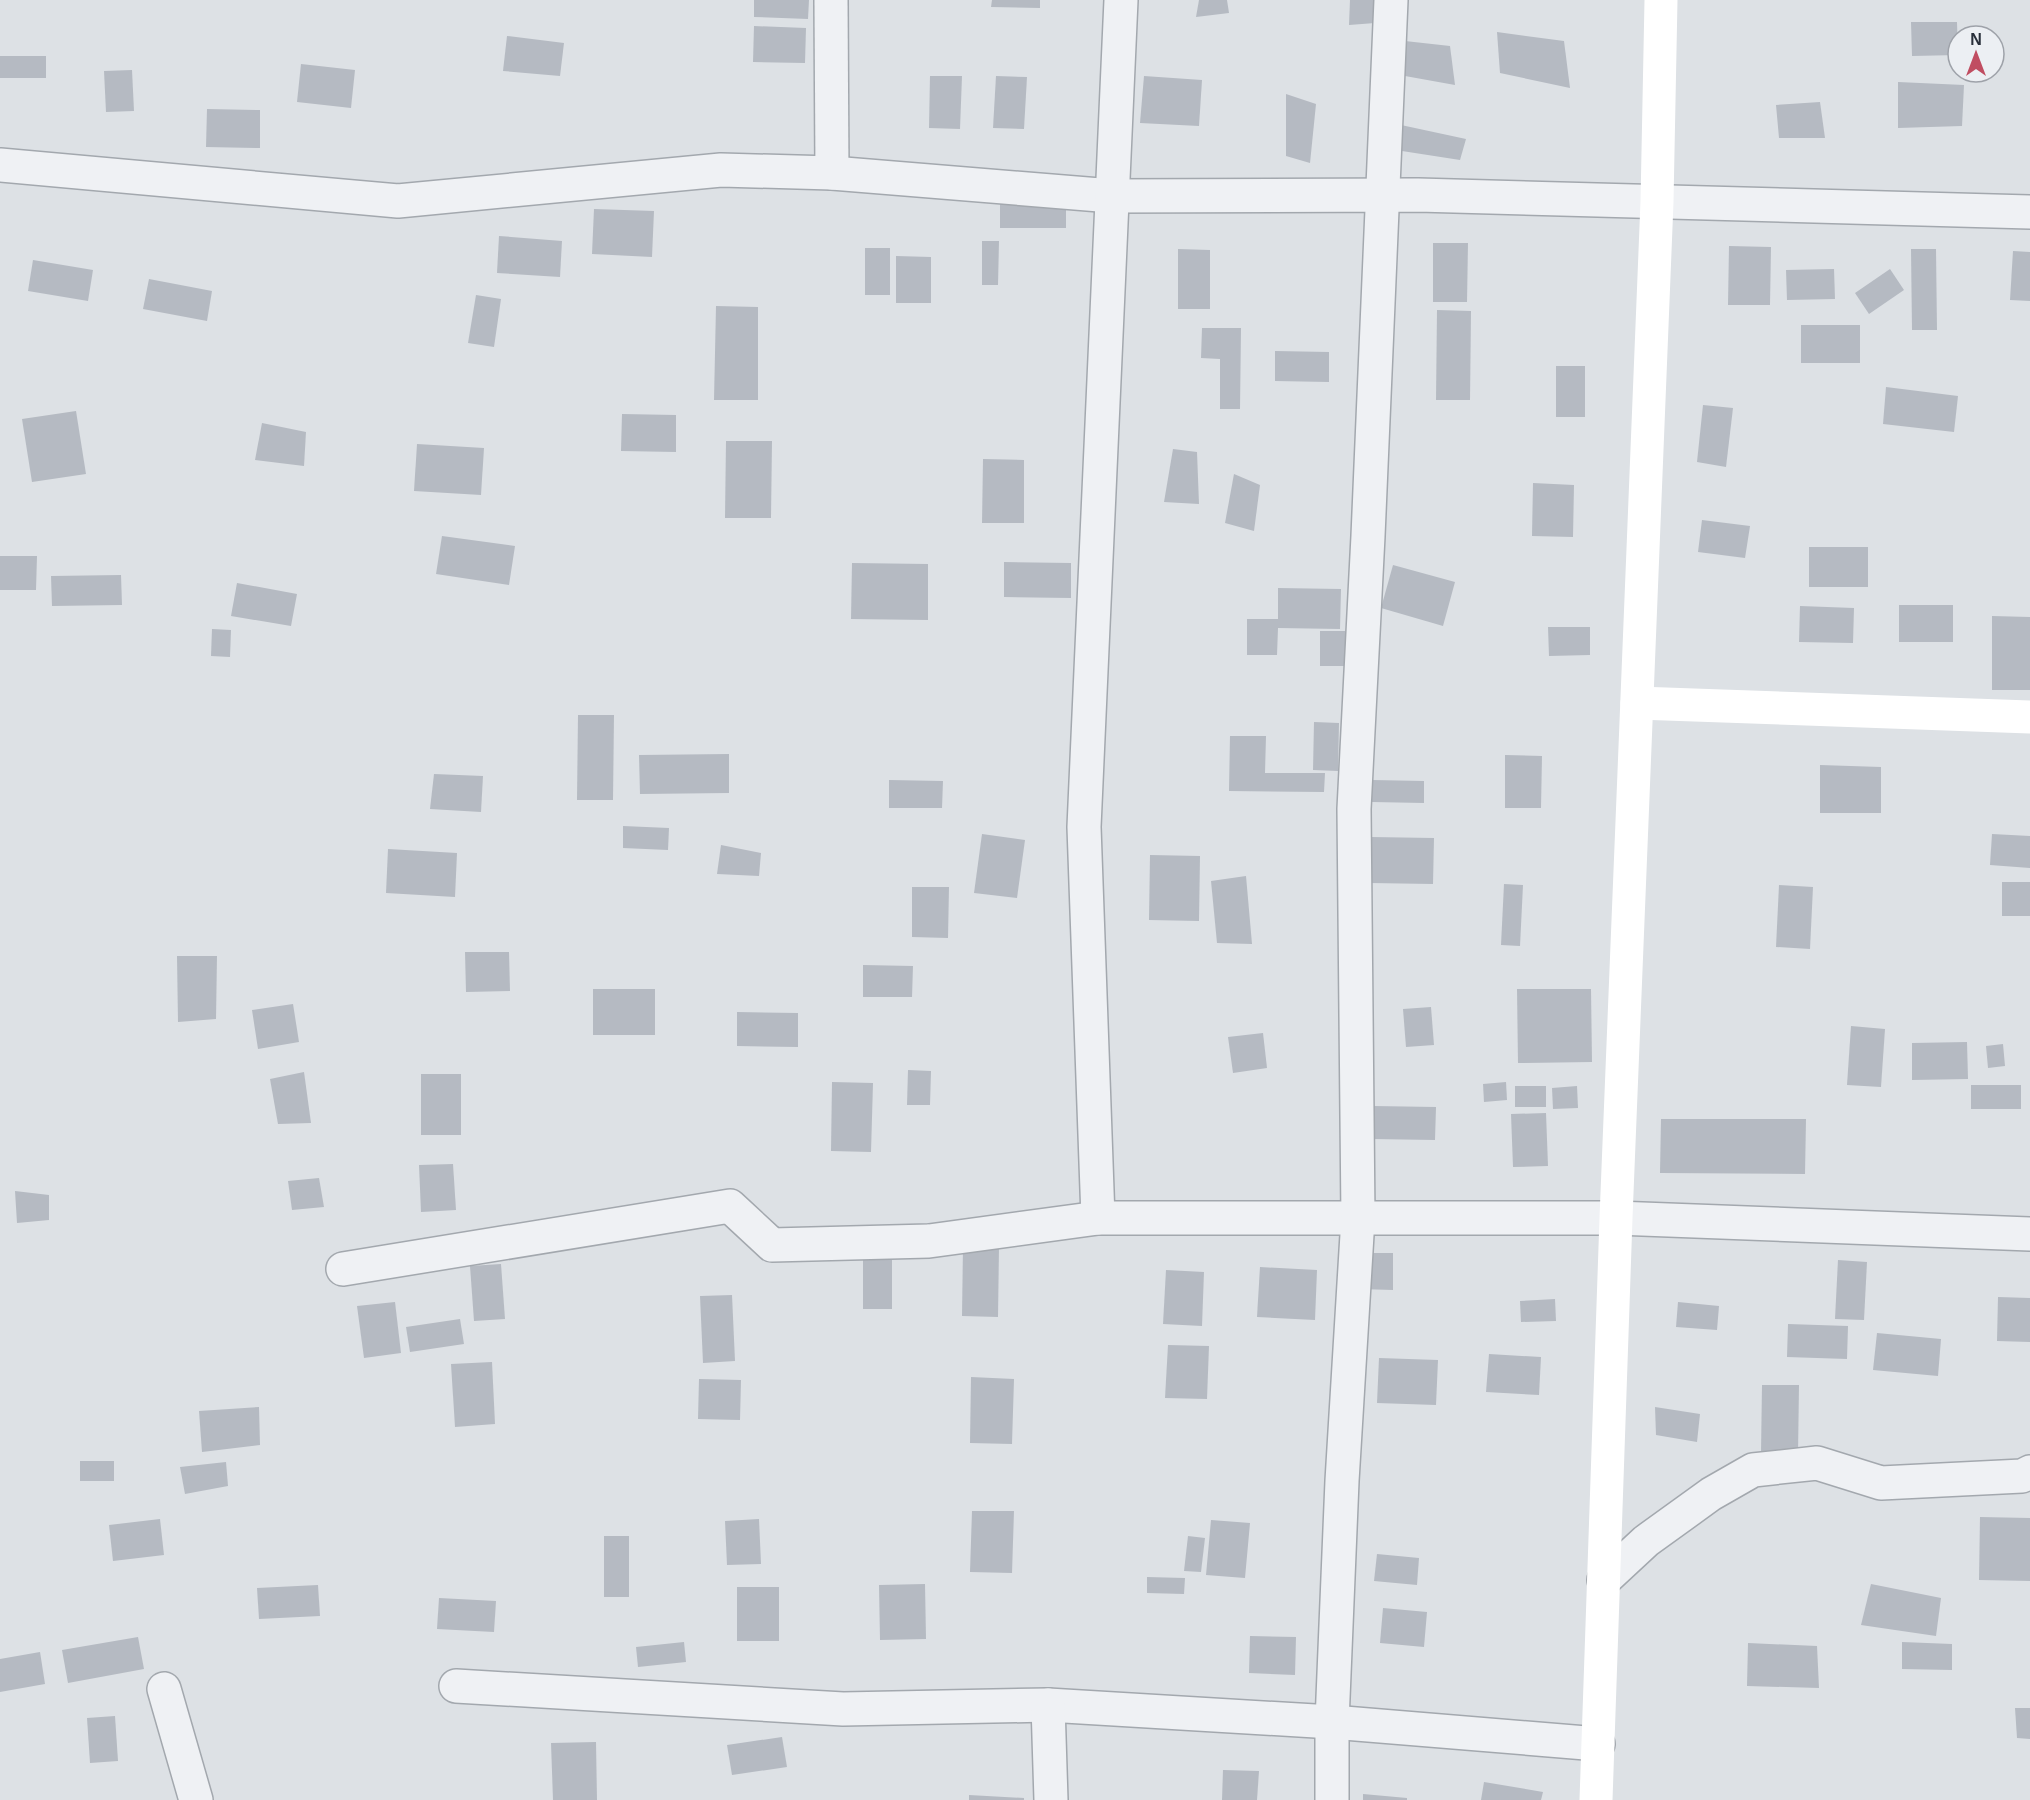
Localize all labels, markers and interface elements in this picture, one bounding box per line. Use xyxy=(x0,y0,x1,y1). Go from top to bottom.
north arrow xyxy=(1946,24,2006,84)
text: N xyxy=(1970,31,1982,48)

